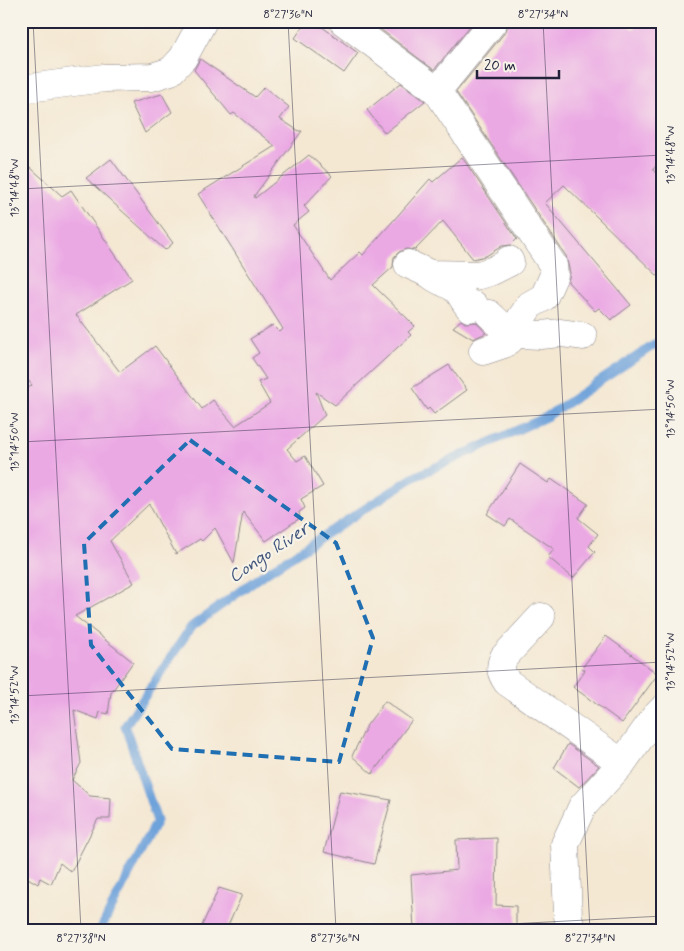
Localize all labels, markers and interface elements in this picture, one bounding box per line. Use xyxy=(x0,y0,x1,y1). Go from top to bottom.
text: 8°27'36"N xyxy=(263,7,313,23)
text: 8°27'34"N xyxy=(518,7,568,23)
scale bar xyxy=(477,48,559,80)
text: 20 m xyxy=(484,56,516,76)
text: 13°14'48"W xyxy=(663,126,679,184)
text: 13°14'48"W xyxy=(7,159,23,217)
text: 13°14'50"W xyxy=(663,379,679,439)
text: 13°14'50"W xyxy=(7,412,23,472)
water label: Congo River xyxy=(224,516,317,590)
text: 13°14'52"W xyxy=(663,633,679,691)
text: 13°14'52"W xyxy=(7,666,23,724)
text: 8°27'38"N xyxy=(56,931,106,947)
text: 8°27'36"N xyxy=(310,931,360,947)
text: 8°27'34"N xyxy=(565,931,615,947)

